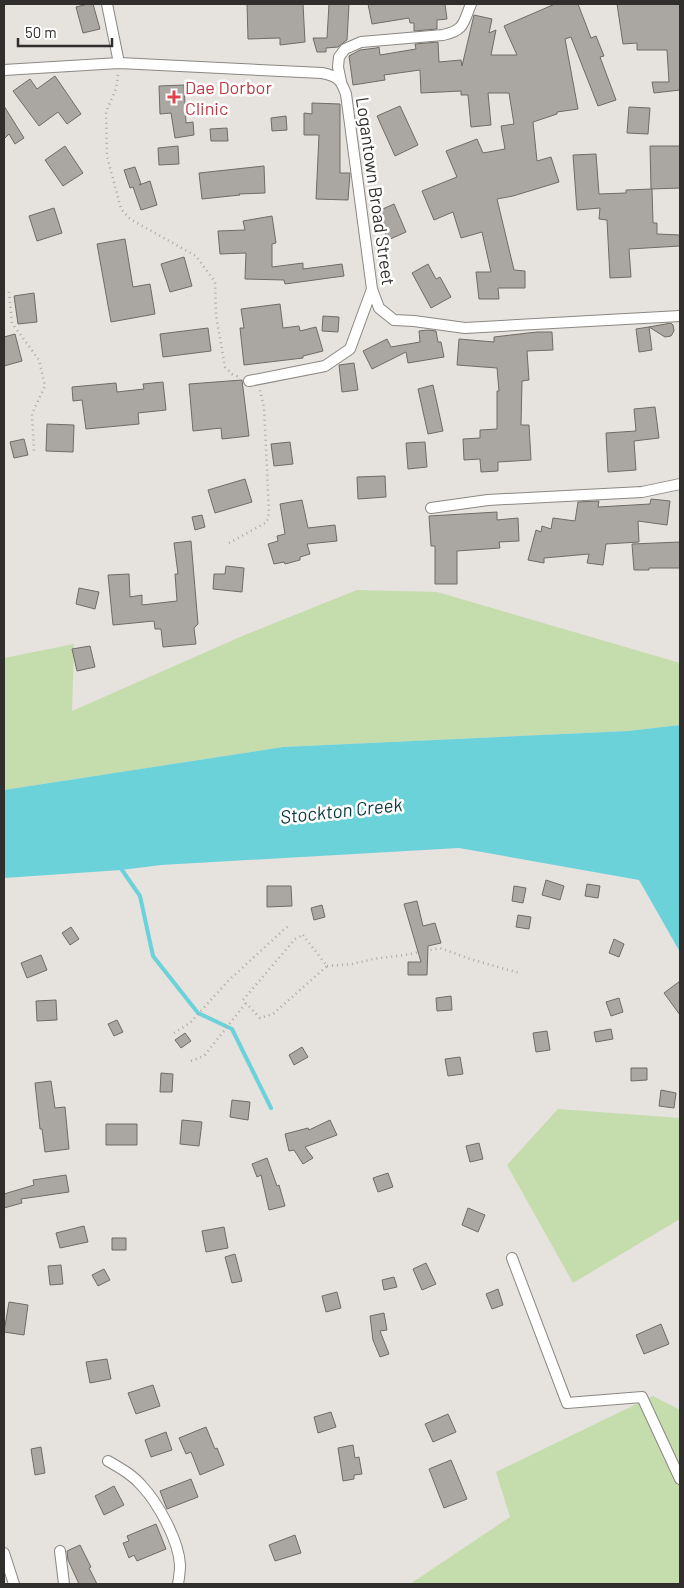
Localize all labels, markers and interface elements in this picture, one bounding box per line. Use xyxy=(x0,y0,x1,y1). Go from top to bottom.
scale bar xyxy=(18,15,111,47)
text: 50 m xyxy=(25,23,57,41)
place label: Dae Dorbor Clinic xyxy=(185,76,272,119)
marker: Dae Dorbor Clinic xyxy=(167,90,181,104)
street label: Logantown Broad Street xyxy=(352,95,400,287)
water label: Stockton Creek xyxy=(279,792,404,828)

